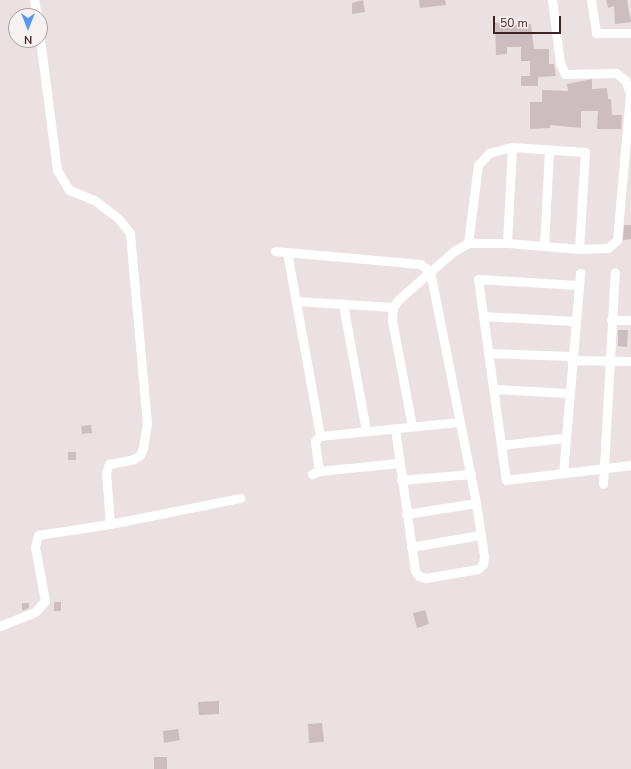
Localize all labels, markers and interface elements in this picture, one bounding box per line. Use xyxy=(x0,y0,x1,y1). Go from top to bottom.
north arrow xyxy=(8,8,48,48)
scale bar xyxy=(495,8,563,34)
text: 50 m xyxy=(500,15,528,31)
text: N xyxy=(24,32,32,47)

